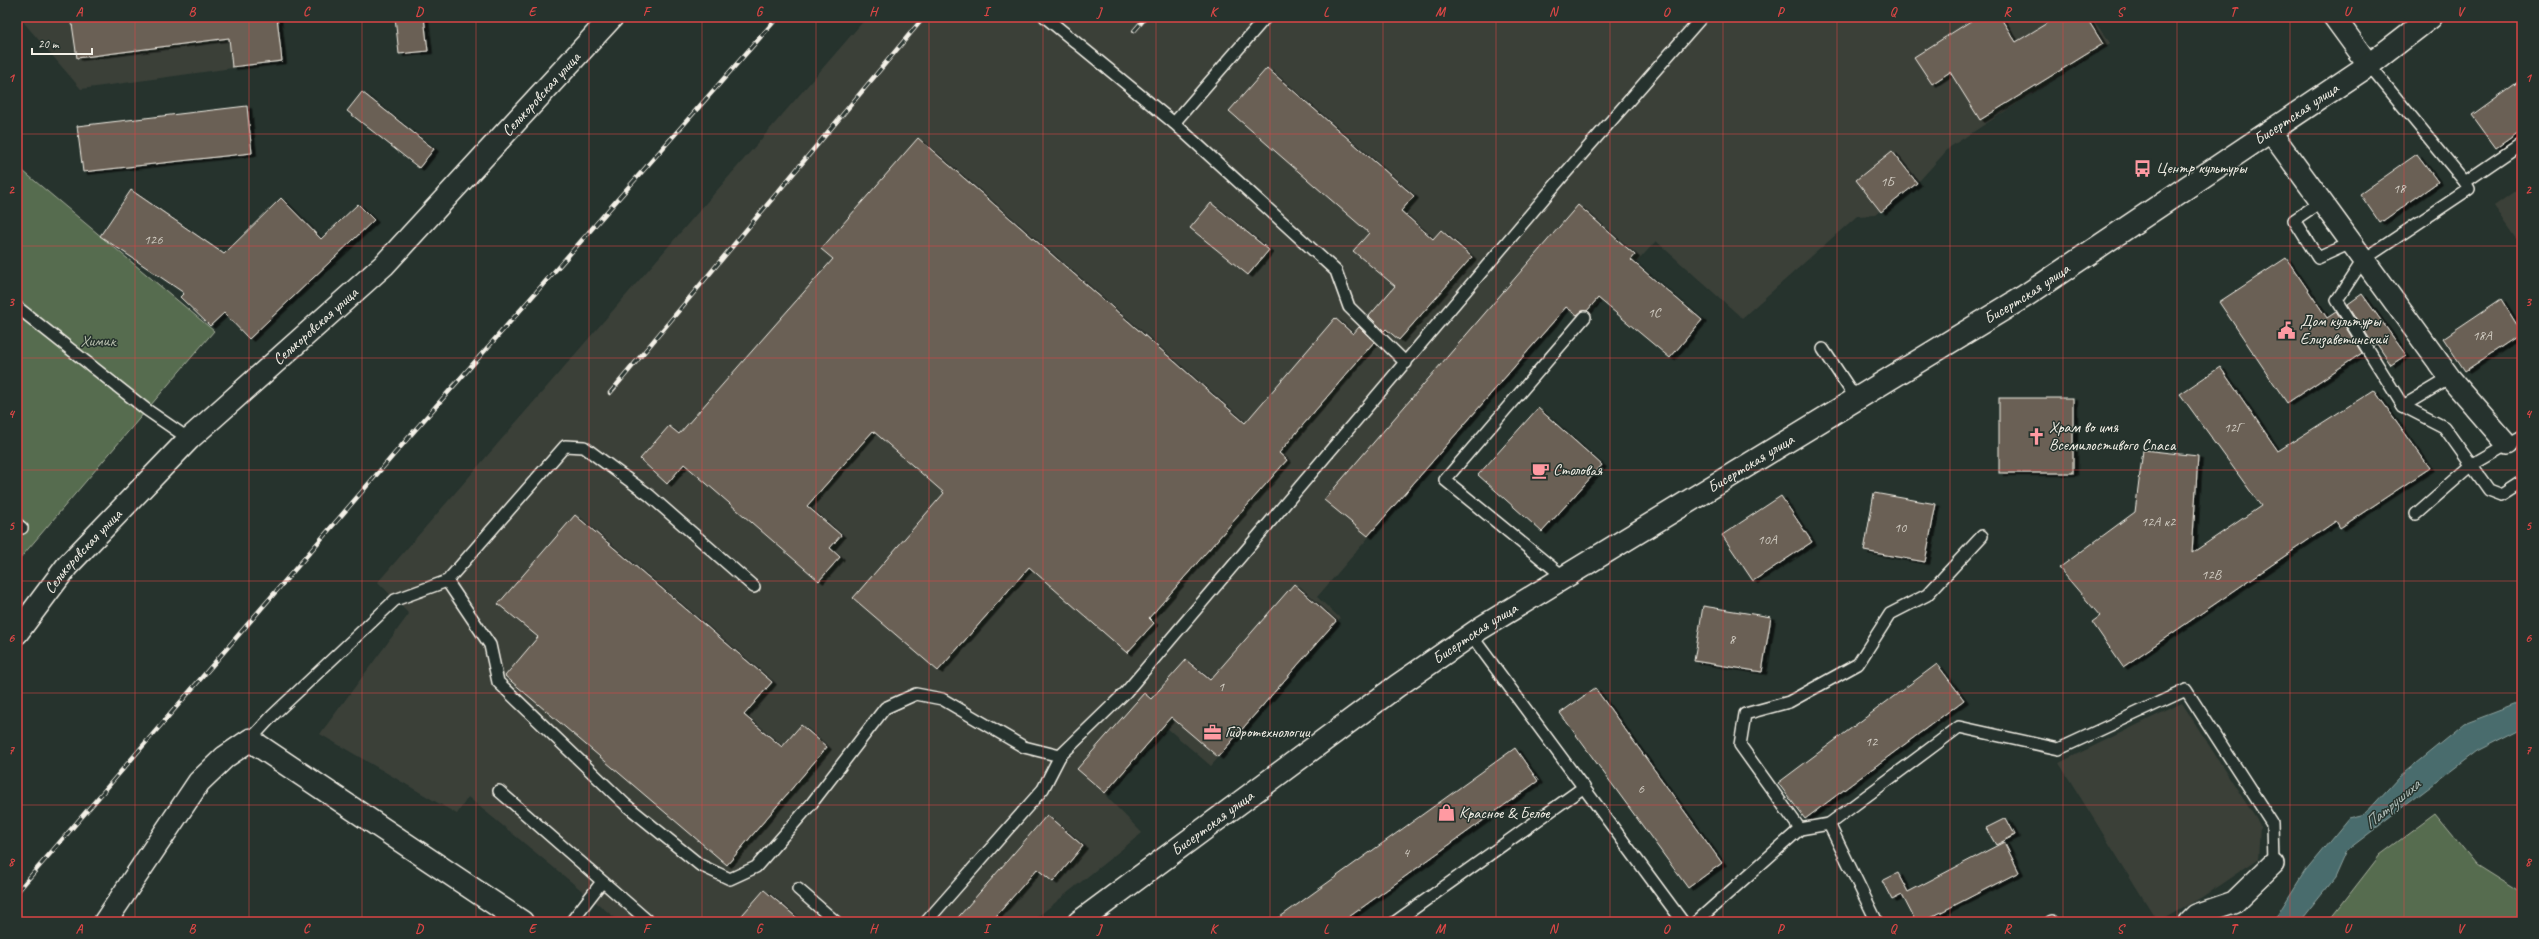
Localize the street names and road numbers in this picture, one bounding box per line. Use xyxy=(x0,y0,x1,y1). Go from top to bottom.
street label: Селькоровская улица xyxy=(497,47,586,141)
street label: Бисертская улица xyxy=(2250,78,2343,149)
street label: Бисертская улица xyxy=(1980,258,2074,329)
street label: Селькоровская улица xyxy=(269,282,363,369)
street label: Бисертская улица xyxy=(1704,429,1798,497)
street label: Селькоровская улица xyxy=(40,504,127,598)
street label: Бисертская улица xyxy=(1428,598,1522,669)
street label: Бисертская улица xyxy=(1167,785,1258,860)

